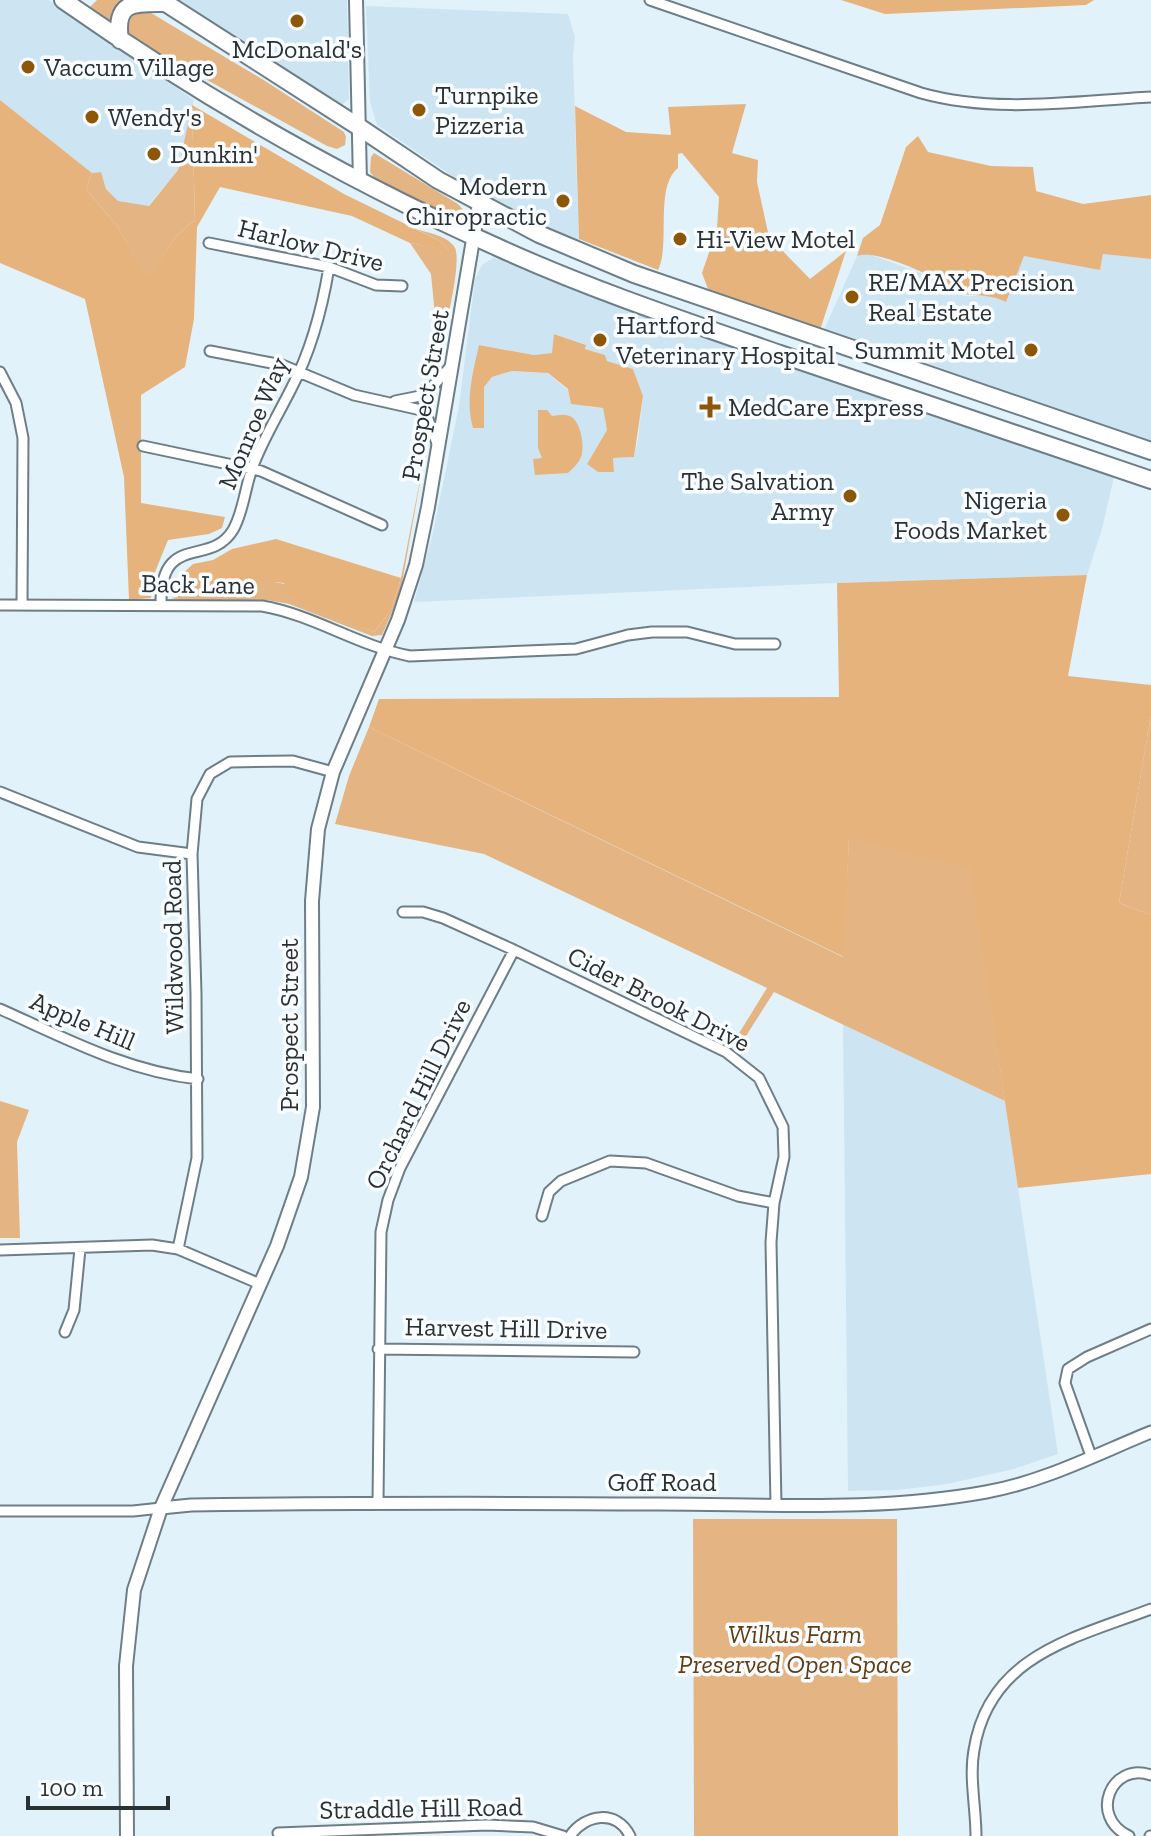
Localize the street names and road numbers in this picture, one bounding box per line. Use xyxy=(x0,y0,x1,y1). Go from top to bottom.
street label: Harlow Drive xyxy=(235,211,387,279)
street label: Prospect Street xyxy=(394,307,456,483)
street label: Monroe Way xyxy=(211,351,295,494)
street label: Back Lane xyxy=(141,567,255,601)
street label: Wildwood Road xyxy=(155,859,191,1035)
street label: Prospect Street xyxy=(273,938,305,1112)
street label: Cider Brook Drive xyxy=(562,939,756,1059)
street label: Apple Hill xyxy=(26,985,140,1057)
street label: Orchard Hill Drive xyxy=(358,994,478,1194)
street label: Harvest Hill Drive xyxy=(404,1310,608,1346)
street label: Goff Road xyxy=(607,1466,717,1498)
street label: Straddle Hill Road xyxy=(319,1790,523,1826)

